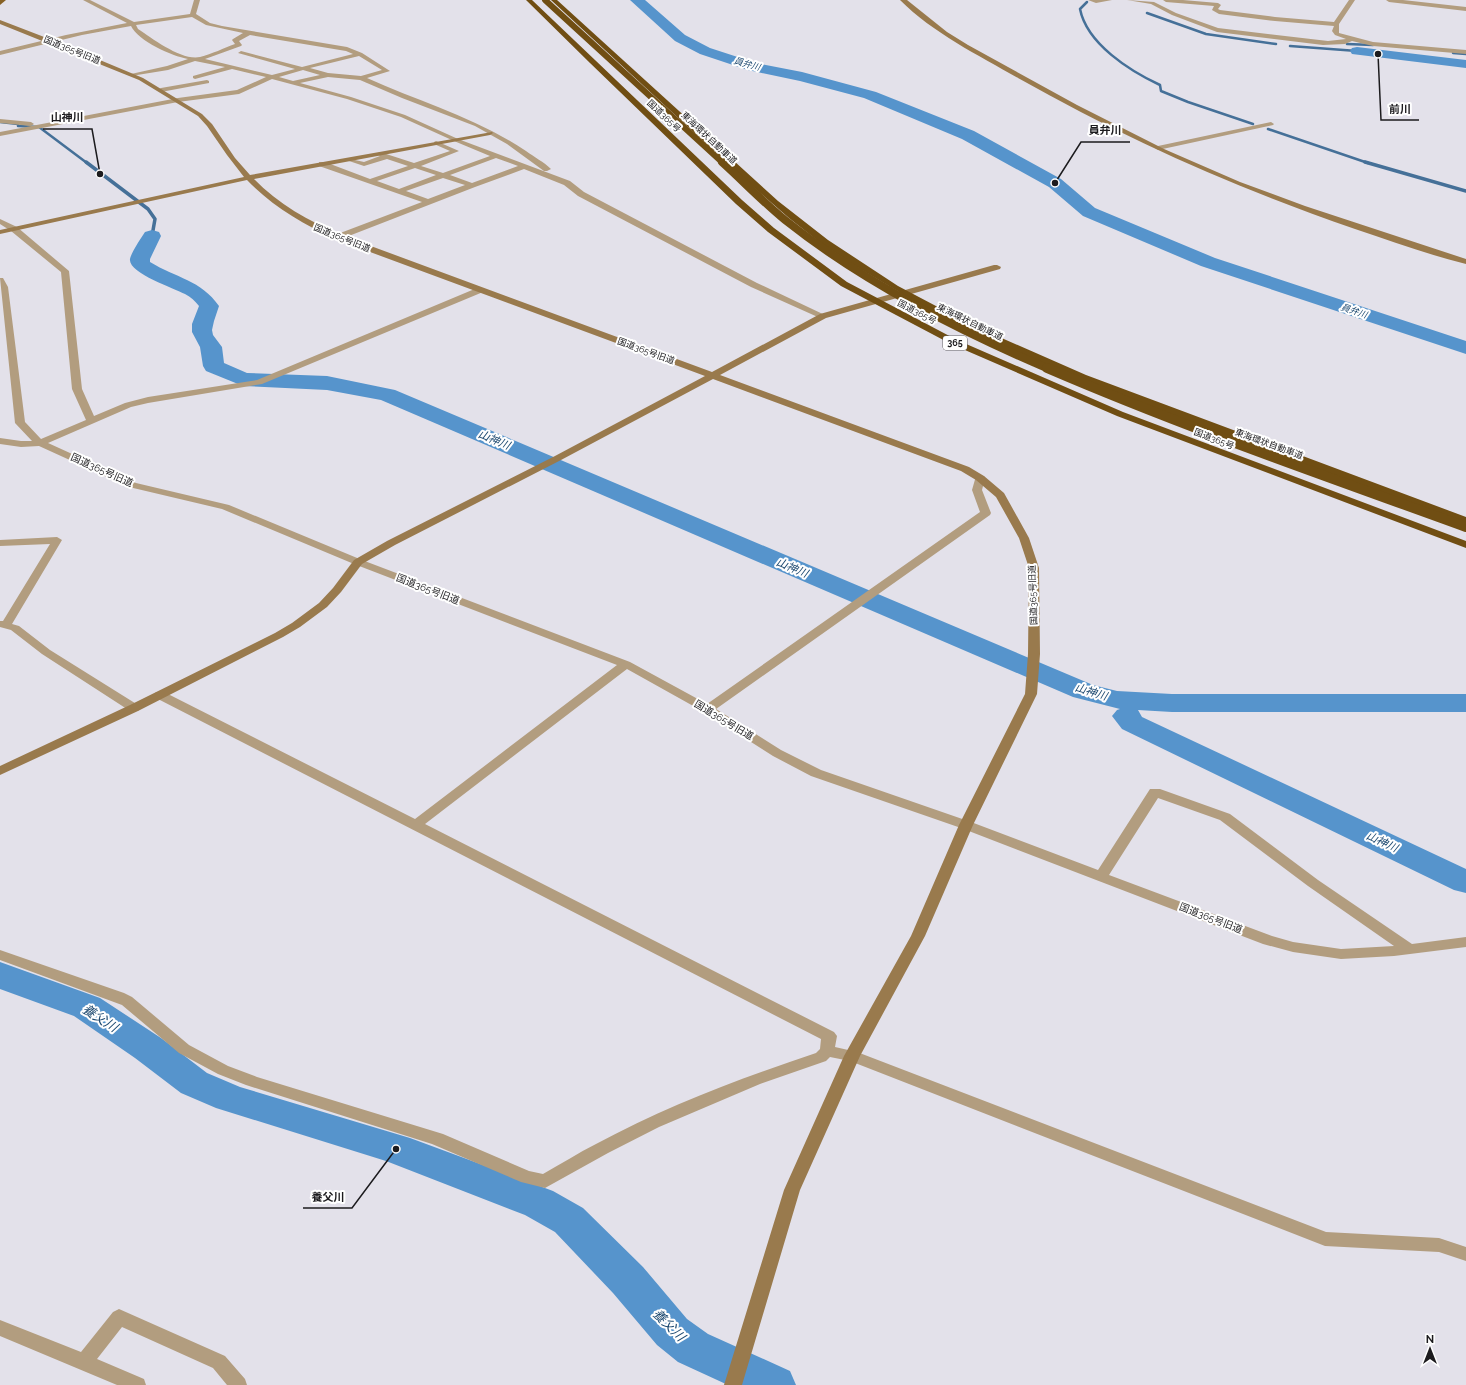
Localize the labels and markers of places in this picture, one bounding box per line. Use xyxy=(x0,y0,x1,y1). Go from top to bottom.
callout: 前川 xyxy=(1381,97,1419,120)
callout: 山神川 xyxy=(43,106,92,129)
callout: 員弁川 xyxy=(1081,119,1130,142)
callout: 養父川 xyxy=(303,1185,352,1208)

